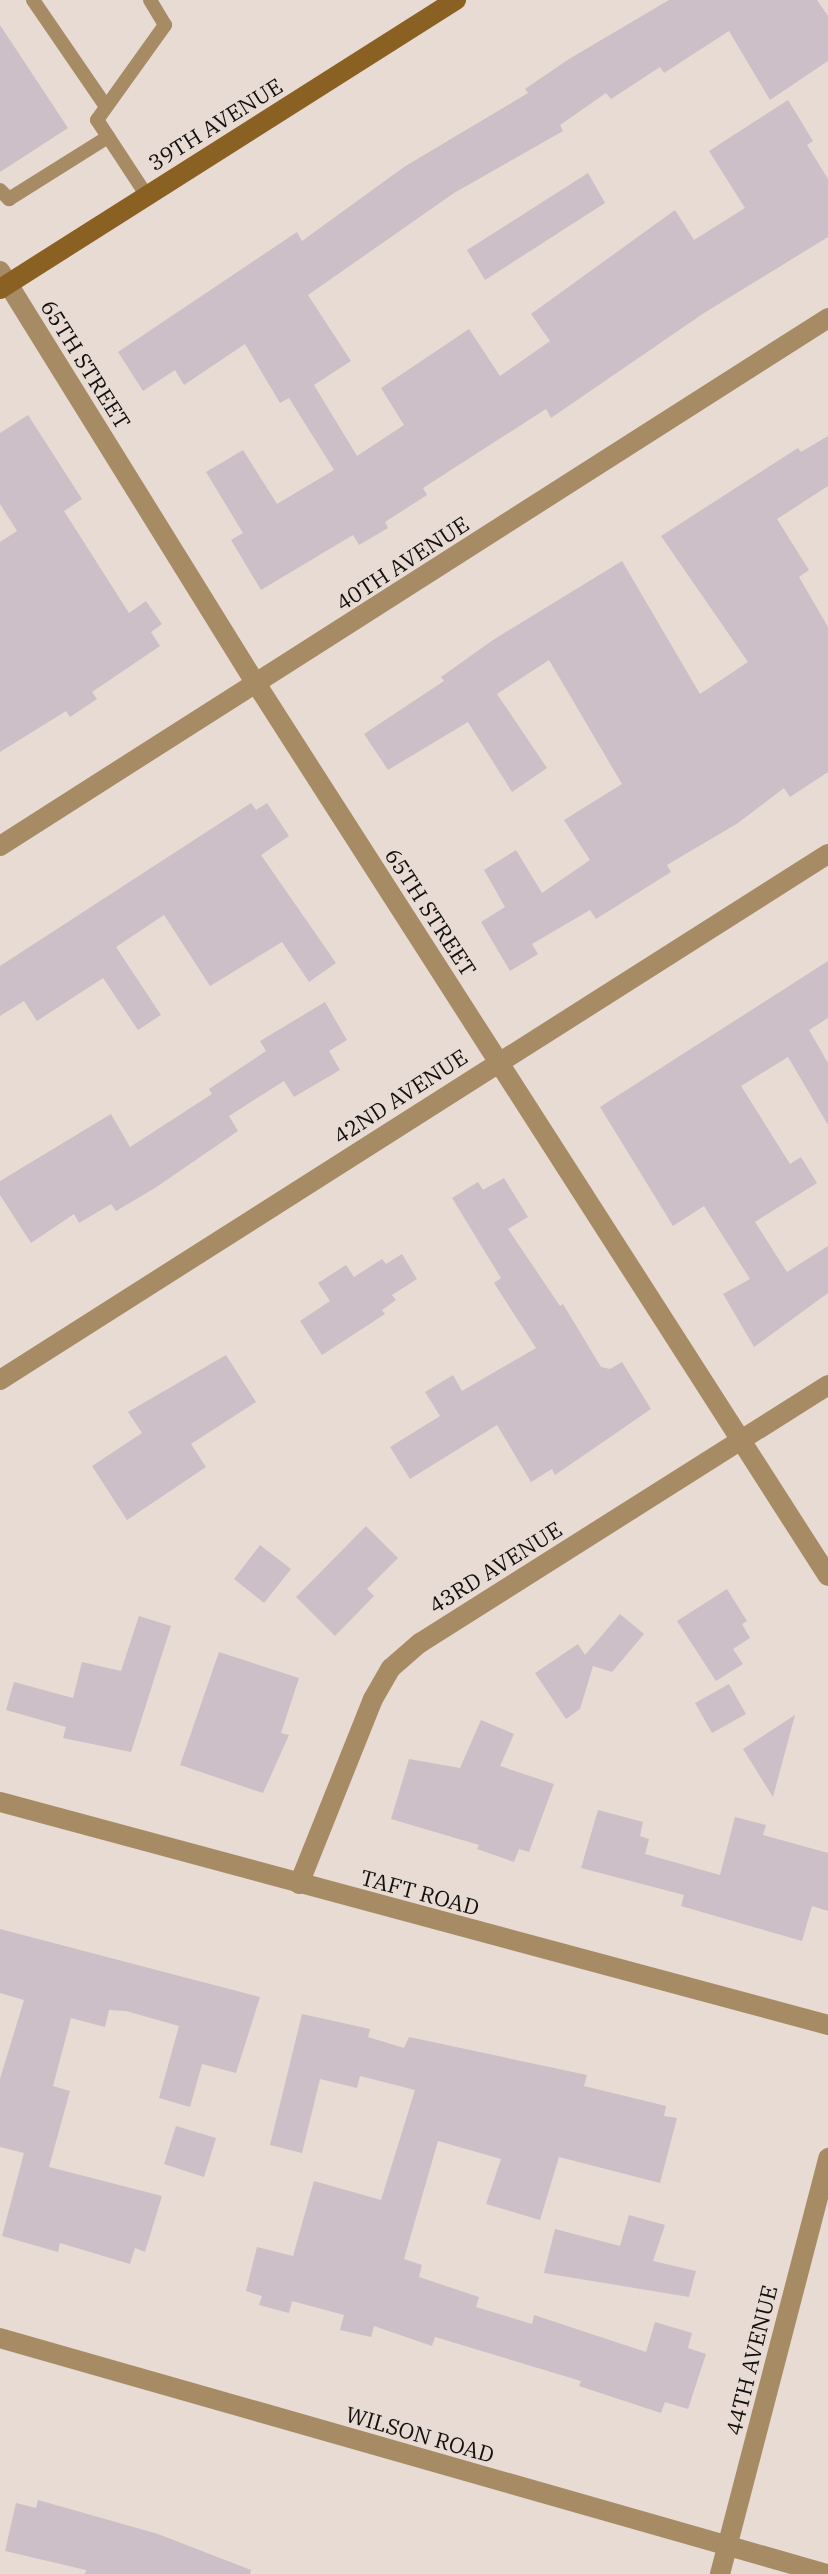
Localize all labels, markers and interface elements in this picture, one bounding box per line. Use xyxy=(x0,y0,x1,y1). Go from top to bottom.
street label: 39TH AVENUE xyxy=(143,72,287,176)
street label: 65TH STREET xyxy=(36,294,136,434)
street label: 40TH AVENUE xyxy=(331,510,473,616)
street label: 65TH STREET xyxy=(380,843,482,981)
street label: 42ND AVENUE xyxy=(328,1043,472,1149)
street label: 43RD AVENUE xyxy=(424,1516,566,1618)
street label: TAFT ROAD xyxy=(358,1863,482,1921)
street label: 44TH AVENUE xyxy=(720,2282,782,2438)
street label: WILSON ROAD xyxy=(343,2400,497,2468)

